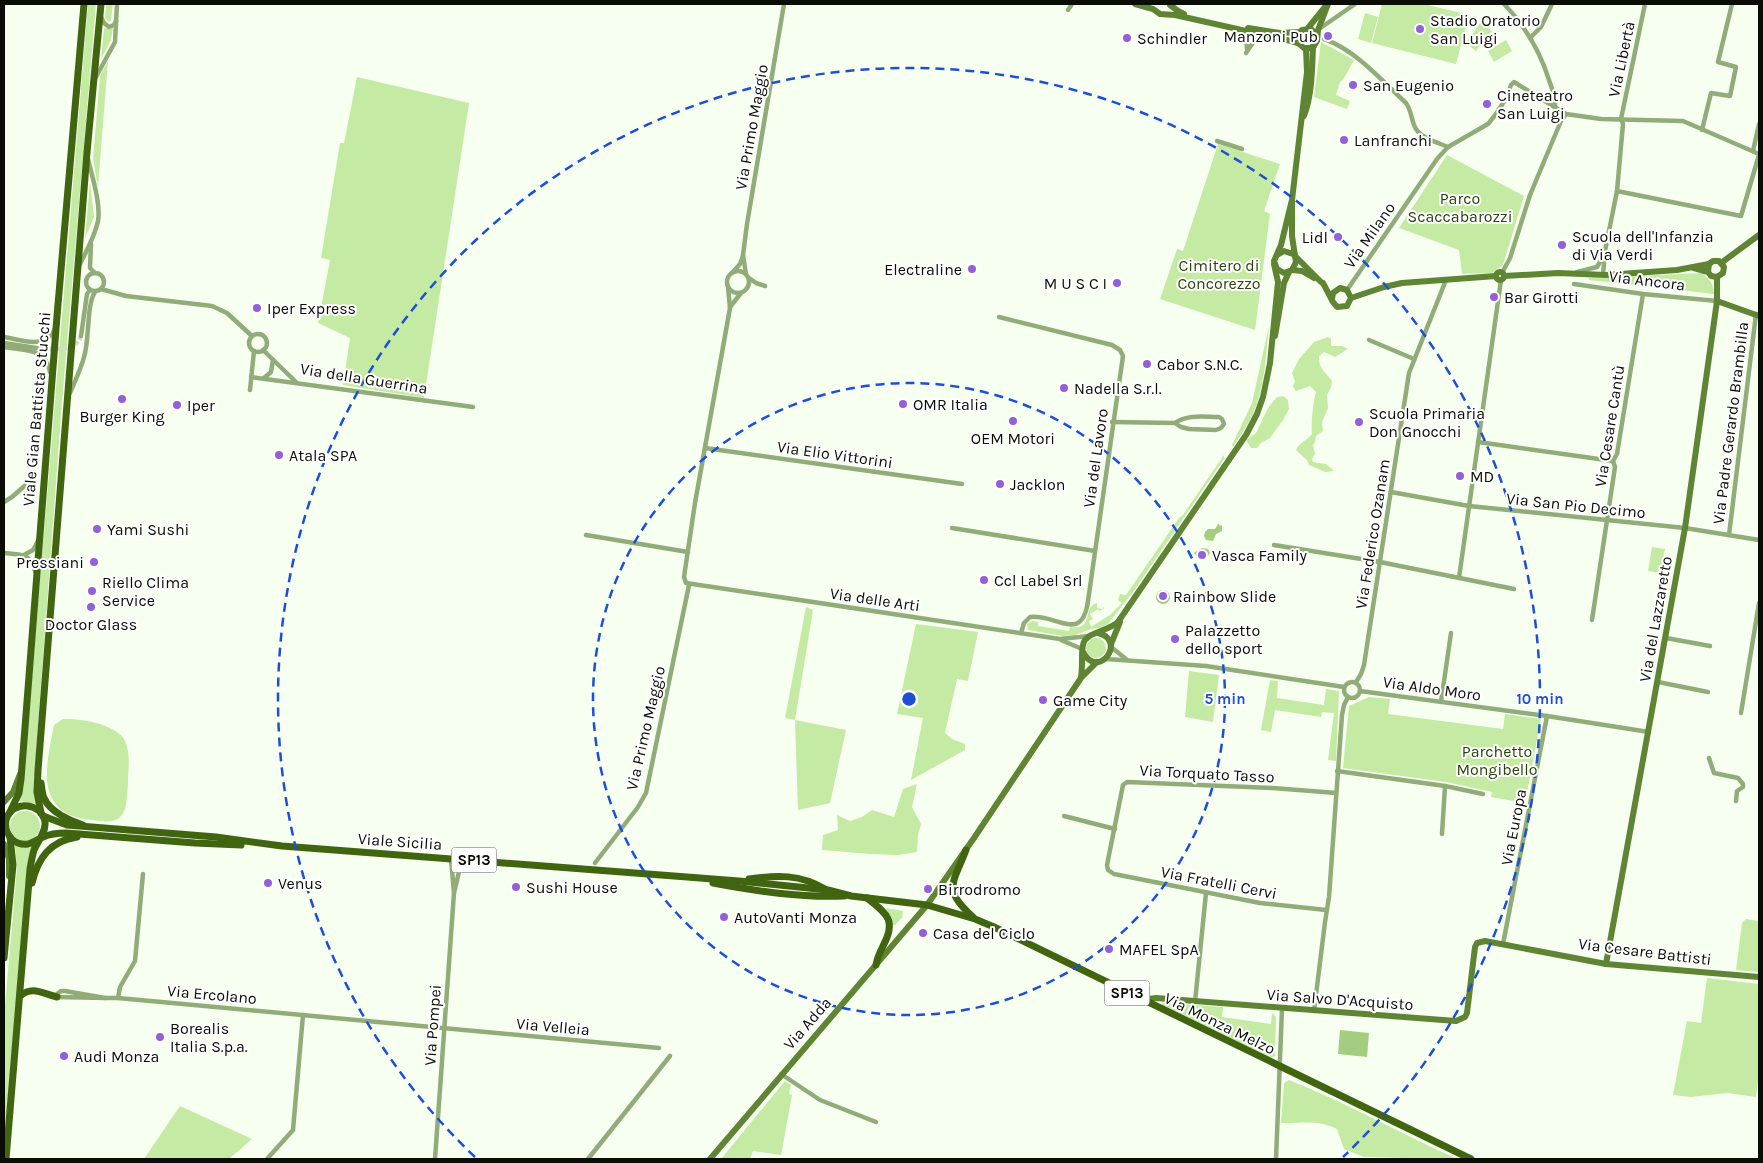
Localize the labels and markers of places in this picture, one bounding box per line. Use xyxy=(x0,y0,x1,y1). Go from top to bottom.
place label: Stadio Oratorio San Luigi xyxy=(1430,11,1540,48)
marker: Stadio Oratorio San Luigi xyxy=(1414,23,1426,35)
place label: Manzoni Pub xyxy=(1223,27,1318,46)
place label: Schindler xyxy=(1137,29,1207,48)
marker: Manzoni Pub xyxy=(1322,30,1334,42)
marker: Schindler xyxy=(1121,32,1133,44)
place label: San Eugenio xyxy=(1363,76,1454,95)
marker: San Eugenio xyxy=(1347,79,1359,91)
place label: Cineteatro San Luigi xyxy=(1497,86,1573,123)
marker: Cineteatro San Luigi xyxy=(1481,98,1493,110)
place label: Lanfranchi xyxy=(1354,131,1432,150)
marker: Lanfranchi xyxy=(1338,134,1350,146)
place label: Scuola dell'Infanzia di Via Verdi xyxy=(1572,227,1714,264)
place label: Lidl xyxy=(1302,228,1328,247)
marker: Lidl xyxy=(1332,231,1344,243)
marker: Scuola dell'Infanzia di Via Verdi xyxy=(1556,239,1568,251)
place label: Electraline xyxy=(884,260,962,279)
marker: Electraline xyxy=(966,263,978,275)
place label: M U S C I xyxy=(1044,274,1107,293)
marker: M U S C I xyxy=(1111,277,1123,289)
place label: Bar Girotti xyxy=(1504,288,1579,307)
marker: Bar Girotti xyxy=(1488,291,1500,303)
place label: Iper Express xyxy=(267,299,356,318)
marker: Iper Express xyxy=(251,302,263,314)
place label: Cabor S.N.C. xyxy=(1157,355,1243,374)
marker: Cabor S.N.C. xyxy=(1141,358,1153,370)
place label: Nadella S.r.l. xyxy=(1074,379,1162,398)
marker: Nadella S.r.l. xyxy=(1058,382,1070,394)
marker: Burger King xyxy=(116,393,128,405)
place label: OMR Italia xyxy=(913,395,988,414)
place label: Iper xyxy=(187,396,215,415)
marker: OMR Italia xyxy=(897,398,909,410)
marker: Iper xyxy=(171,399,183,411)
place label: Scuola Primaria Don Gnocchi xyxy=(1369,404,1485,441)
place label: Burger King xyxy=(79,407,165,426)
marker: OEM Motori xyxy=(1007,415,1019,427)
marker: Scuola Primaria Don Gnocchi xyxy=(1353,416,1365,428)
place label: OEM Motori xyxy=(971,429,1055,448)
place label: Atala SPA xyxy=(289,446,357,465)
marker: Atala SPA xyxy=(273,449,285,461)
place label: MD xyxy=(1470,467,1494,486)
marker: MD xyxy=(1454,470,1466,482)
place label: Jacklon xyxy=(1010,475,1065,494)
marker: Jacklon xyxy=(994,478,1006,490)
place label: Yami Sushi xyxy=(107,520,189,539)
marker: Yami Sushi xyxy=(91,523,103,535)
place label: Vasca Family xyxy=(1212,546,1308,565)
marker: Vasca Family xyxy=(1196,549,1208,561)
place label: Pressiani xyxy=(16,553,84,572)
marker: Pressiani xyxy=(88,556,100,568)
place label: Ccl Label Srl xyxy=(994,571,1083,590)
place label: Riello Clima Service xyxy=(102,573,189,610)
marker: Ccl Label Srl xyxy=(978,574,990,586)
marker: Riello Clima Service xyxy=(86,585,98,597)
place label: Rainbow Slide xyxy=(1173,587,1276,606)
marker: Rainbow Slide xyxy=(1157,590,1169,602)
marker: Doctor Glass xyxy=(85,601,97,613)
place label: Doctor Glass xyxy=(45,615,137,634)
place label: Palazzetto dello sport xyxy=(1185,621,1263,658)
marker: Palazzetto dello sport xyxy=(1169,633,1181,645)
centre of rings xyxy=(900,690,918,708)
place label: Game City xyxy=(1053,691,1128,710)
marker: Game City xyxy=(1037,694,1049,706)
place label: Venus xyxy=(278,874,322,893)
marker: Venus xyxy=(262,877,274,889)
place label: Sushi House xyxy=(526,878,618,897)
place label: Birrodromo xyxy=(938,880,1021,899)
marker: Sushi House xyxy=(510,881,522,893)
marker: Birrodromo xyxy=(922,883,934,895)
place label: AutoVanti Monza xyxy=(734,908,857,927)
marker: AutoVanti Monza xyxy=(718,911,730,923)
place label: Casa del Ciclo xyxy=(933,924,1035,943)
marker: Casa del Ciclo xyxy=(917,927,929,939)
place label: MAFEL SpA xyxy=(1119,940,1199,959)
marker: MAFEL SpA xyxy=(1103,943,1115,955)
place label: Borealis Italia S.p.a. xyxy=(170,1019,248,1056)
marker: Borealis Italia S.p.a. xyxy=(154,1031,166,1043)
place label: Audi Monza xyxy=(74,1047,159,1066)
marker: Audi Monza xyxy=(58,1050,70,1062)

